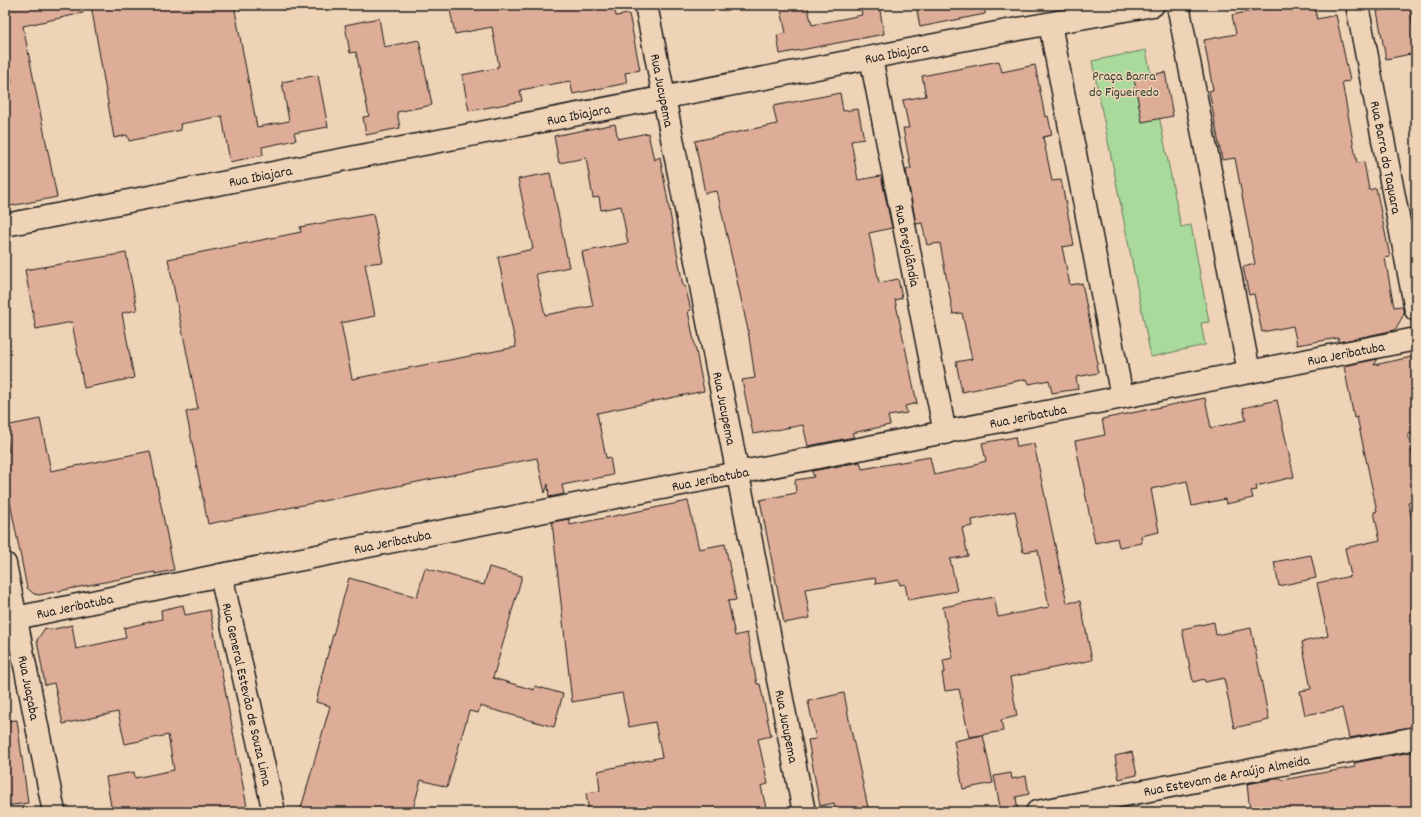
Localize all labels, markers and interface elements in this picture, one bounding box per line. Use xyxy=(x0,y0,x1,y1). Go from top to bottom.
street label: Rua Ibiajara xyxy=(863,38,931,70)
street label: Rua Jucupema xyxy=(644,52,678,130)
park label: Praça Barra do Figueiredo xyxy=(1089,67,1159,103)
street label: Rua Barra do Taquara xyxy=(1364,99,1405,216)
street label: Rua Ibiajara xyxy=(545,100,613,132)
street label: Rua Ibiajara xyxy=(227,162,294,193)
street label: Rua Brejolândia xyxy=(888,203,924,289)
street label: Rua Jeribatuba xyxy=(1306,337,1387,372)
street label: Rua Jucupema xyxy=(706,370,740,448)
street label: Rua Jeribatuba xyxy=(988,400,1069,435)
street label: Rua Jeribatuba xyxy=(670,463,751,498)
street label: Rua Jeribatuba xyxy=(352,526,433,561)
street label: Rua Jeribatuba xyxy=(35,590,116,625)
street label: Rua General Estevão de Souza Lima xyxy=(216,601,276,788)
street label: Rua Juaçaba xyxy=(11,654,44,722)
street label: Rua Jucupema xyxy=(768,688,802,766)
street label: Rua Estevam de Araújo Almeida xyxy=(1142,751,1312,803)

